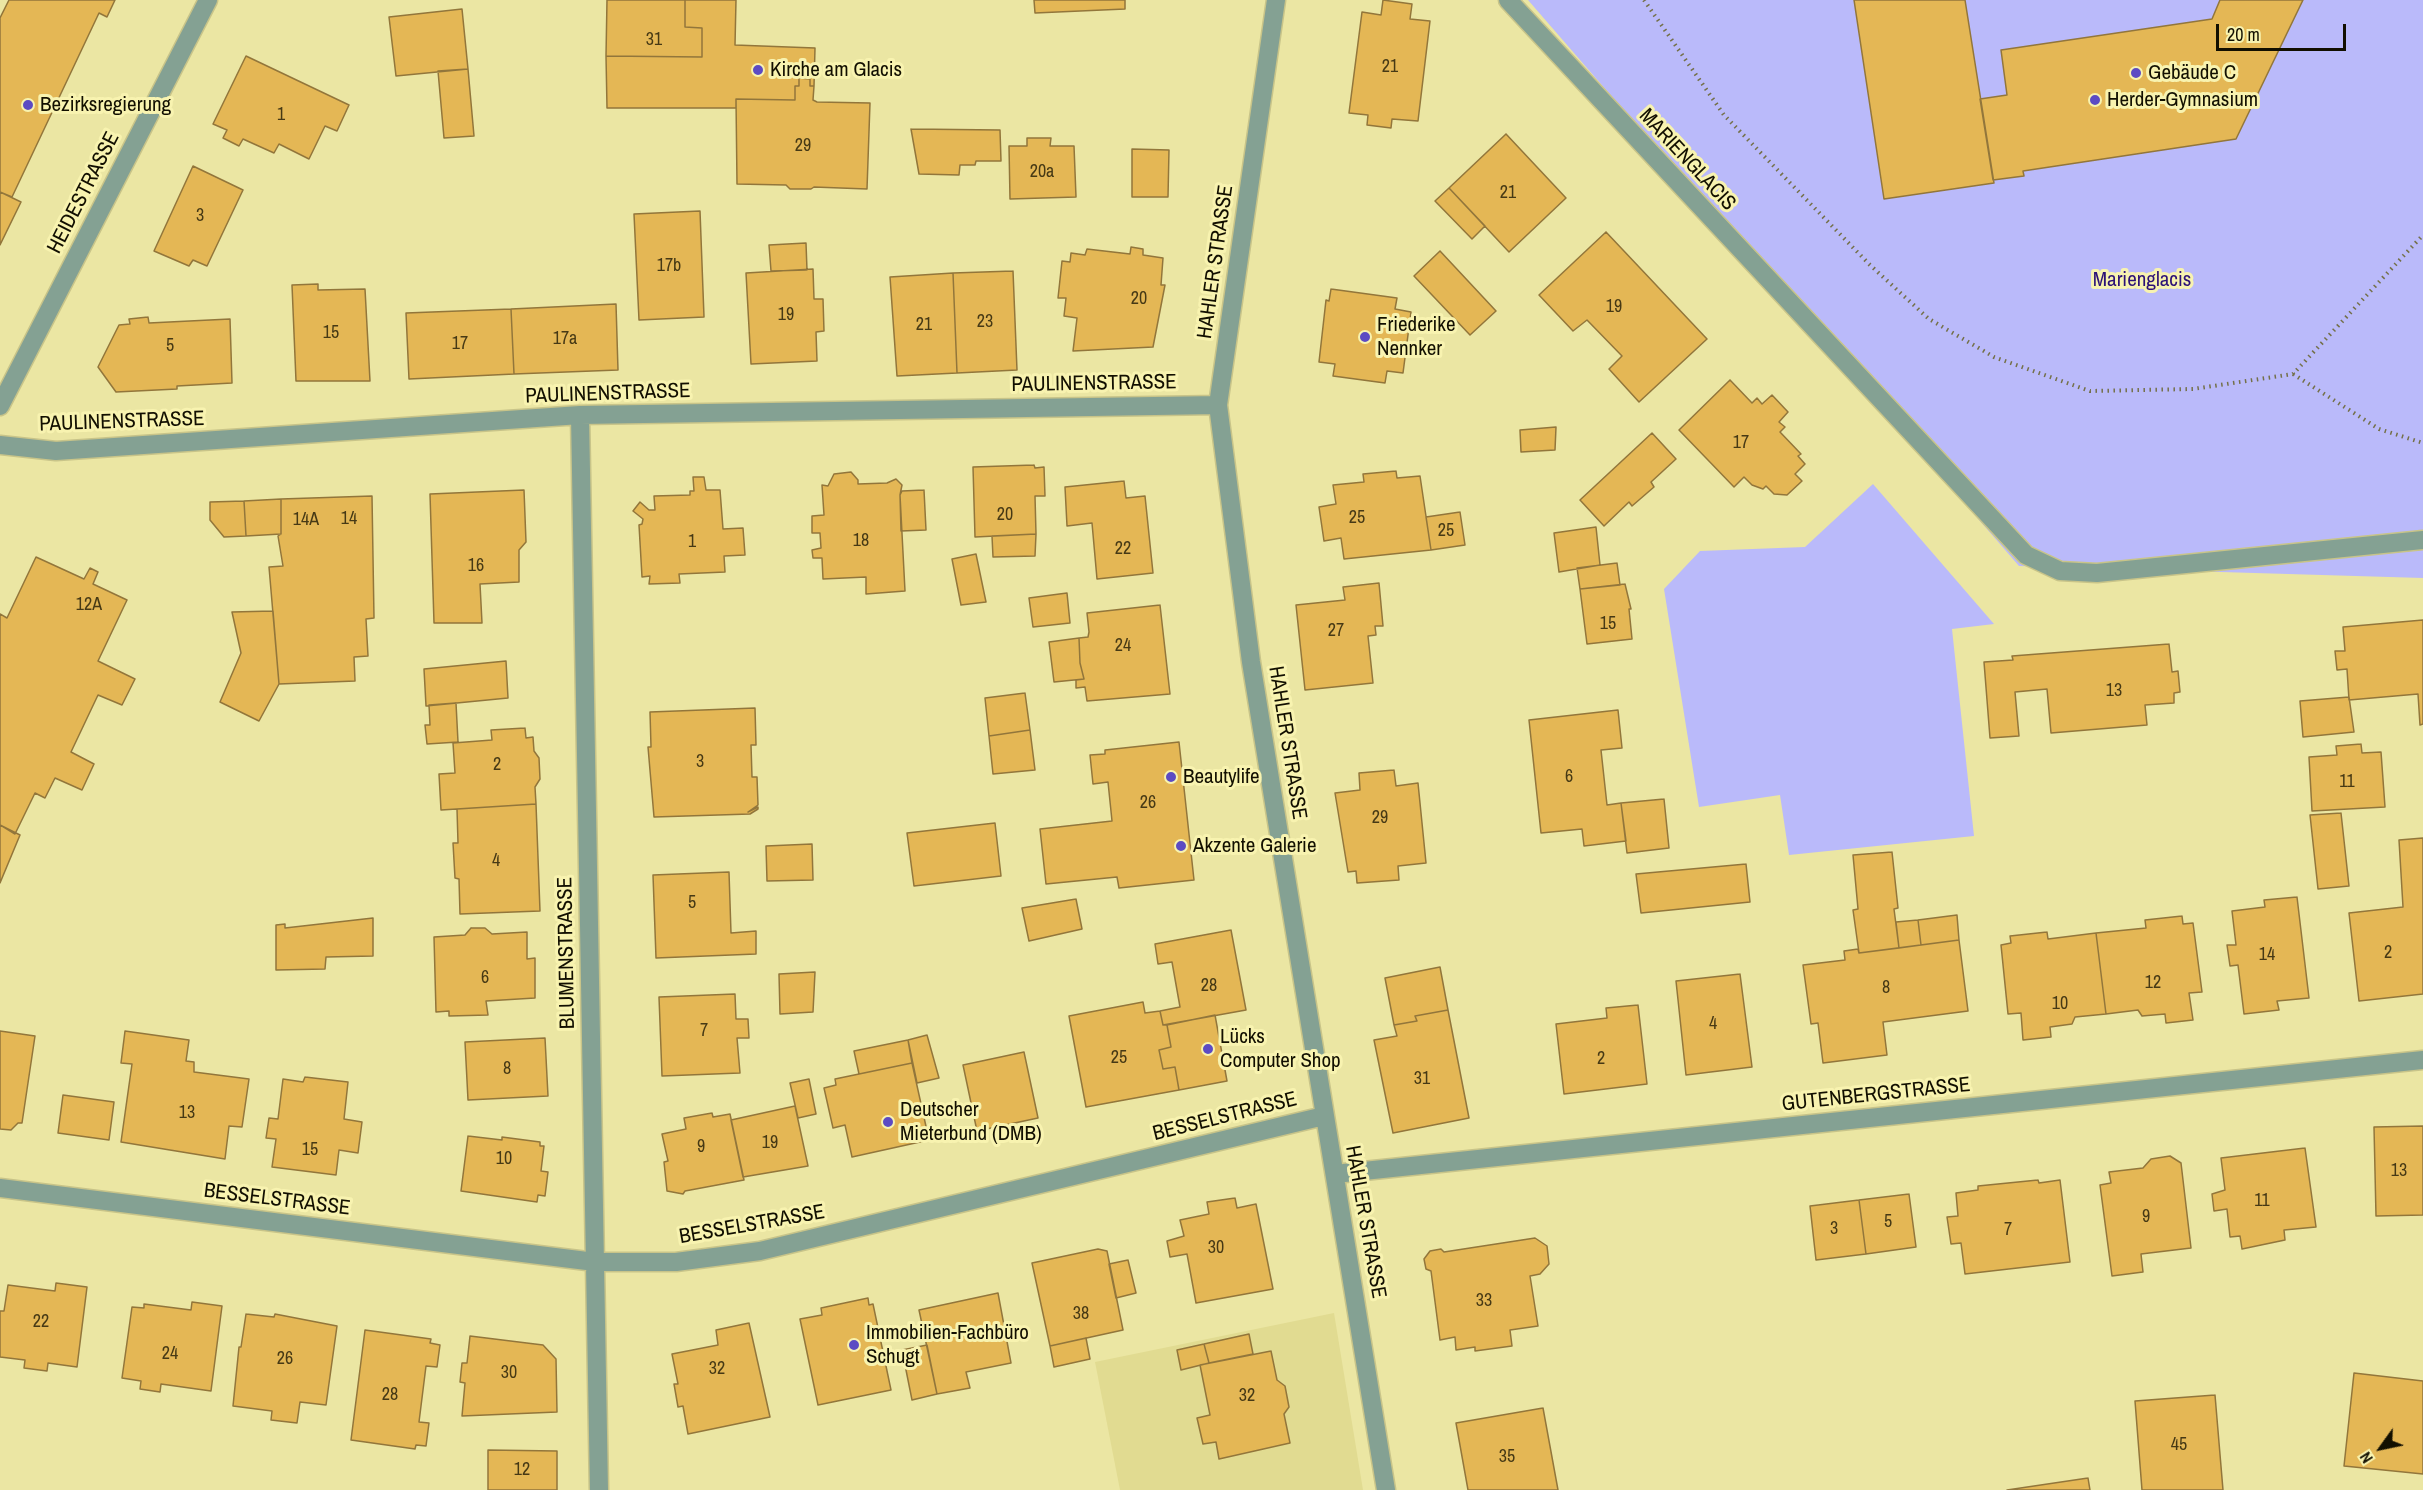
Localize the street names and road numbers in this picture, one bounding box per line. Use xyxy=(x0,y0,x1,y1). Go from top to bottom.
street label: MARIENGLACIS xyxy=(1633,104,1741,216)
street label: HEIDESTRASSE xyxy=(43,128,125,258)
street label: HAHLER STRASSE xyxy=(1193,183,1239,341)
street label: PAULINENSTRASSE xyxy=(1011,370,1177,398)
street label: PAULINENSTRASSE xyxy=(525,379,691,409)
street label: PAULINENSTRASSE xyxy=(39,407,205,437)
street label: HAHLER STRASSE xyxy=(1262,664,1312,822)
street label: BLUMENSTRASSE xyxy=(553,877,581,1029)
street label: GUTENBERGSTRASSE xyxy=(1780,1073,1972,1117)
street label: BESSELSTRASSE xyxy=(1150,1087,1300,1147)
street label: HAHLER STRASSE xyxy=(1339,1143,1391,1301)
street label: BESSELSTRASSE xyxy=(202,1179,352,1221)
street label: BESSELSTRASSE xyxy=(677,1200,827,1250)

